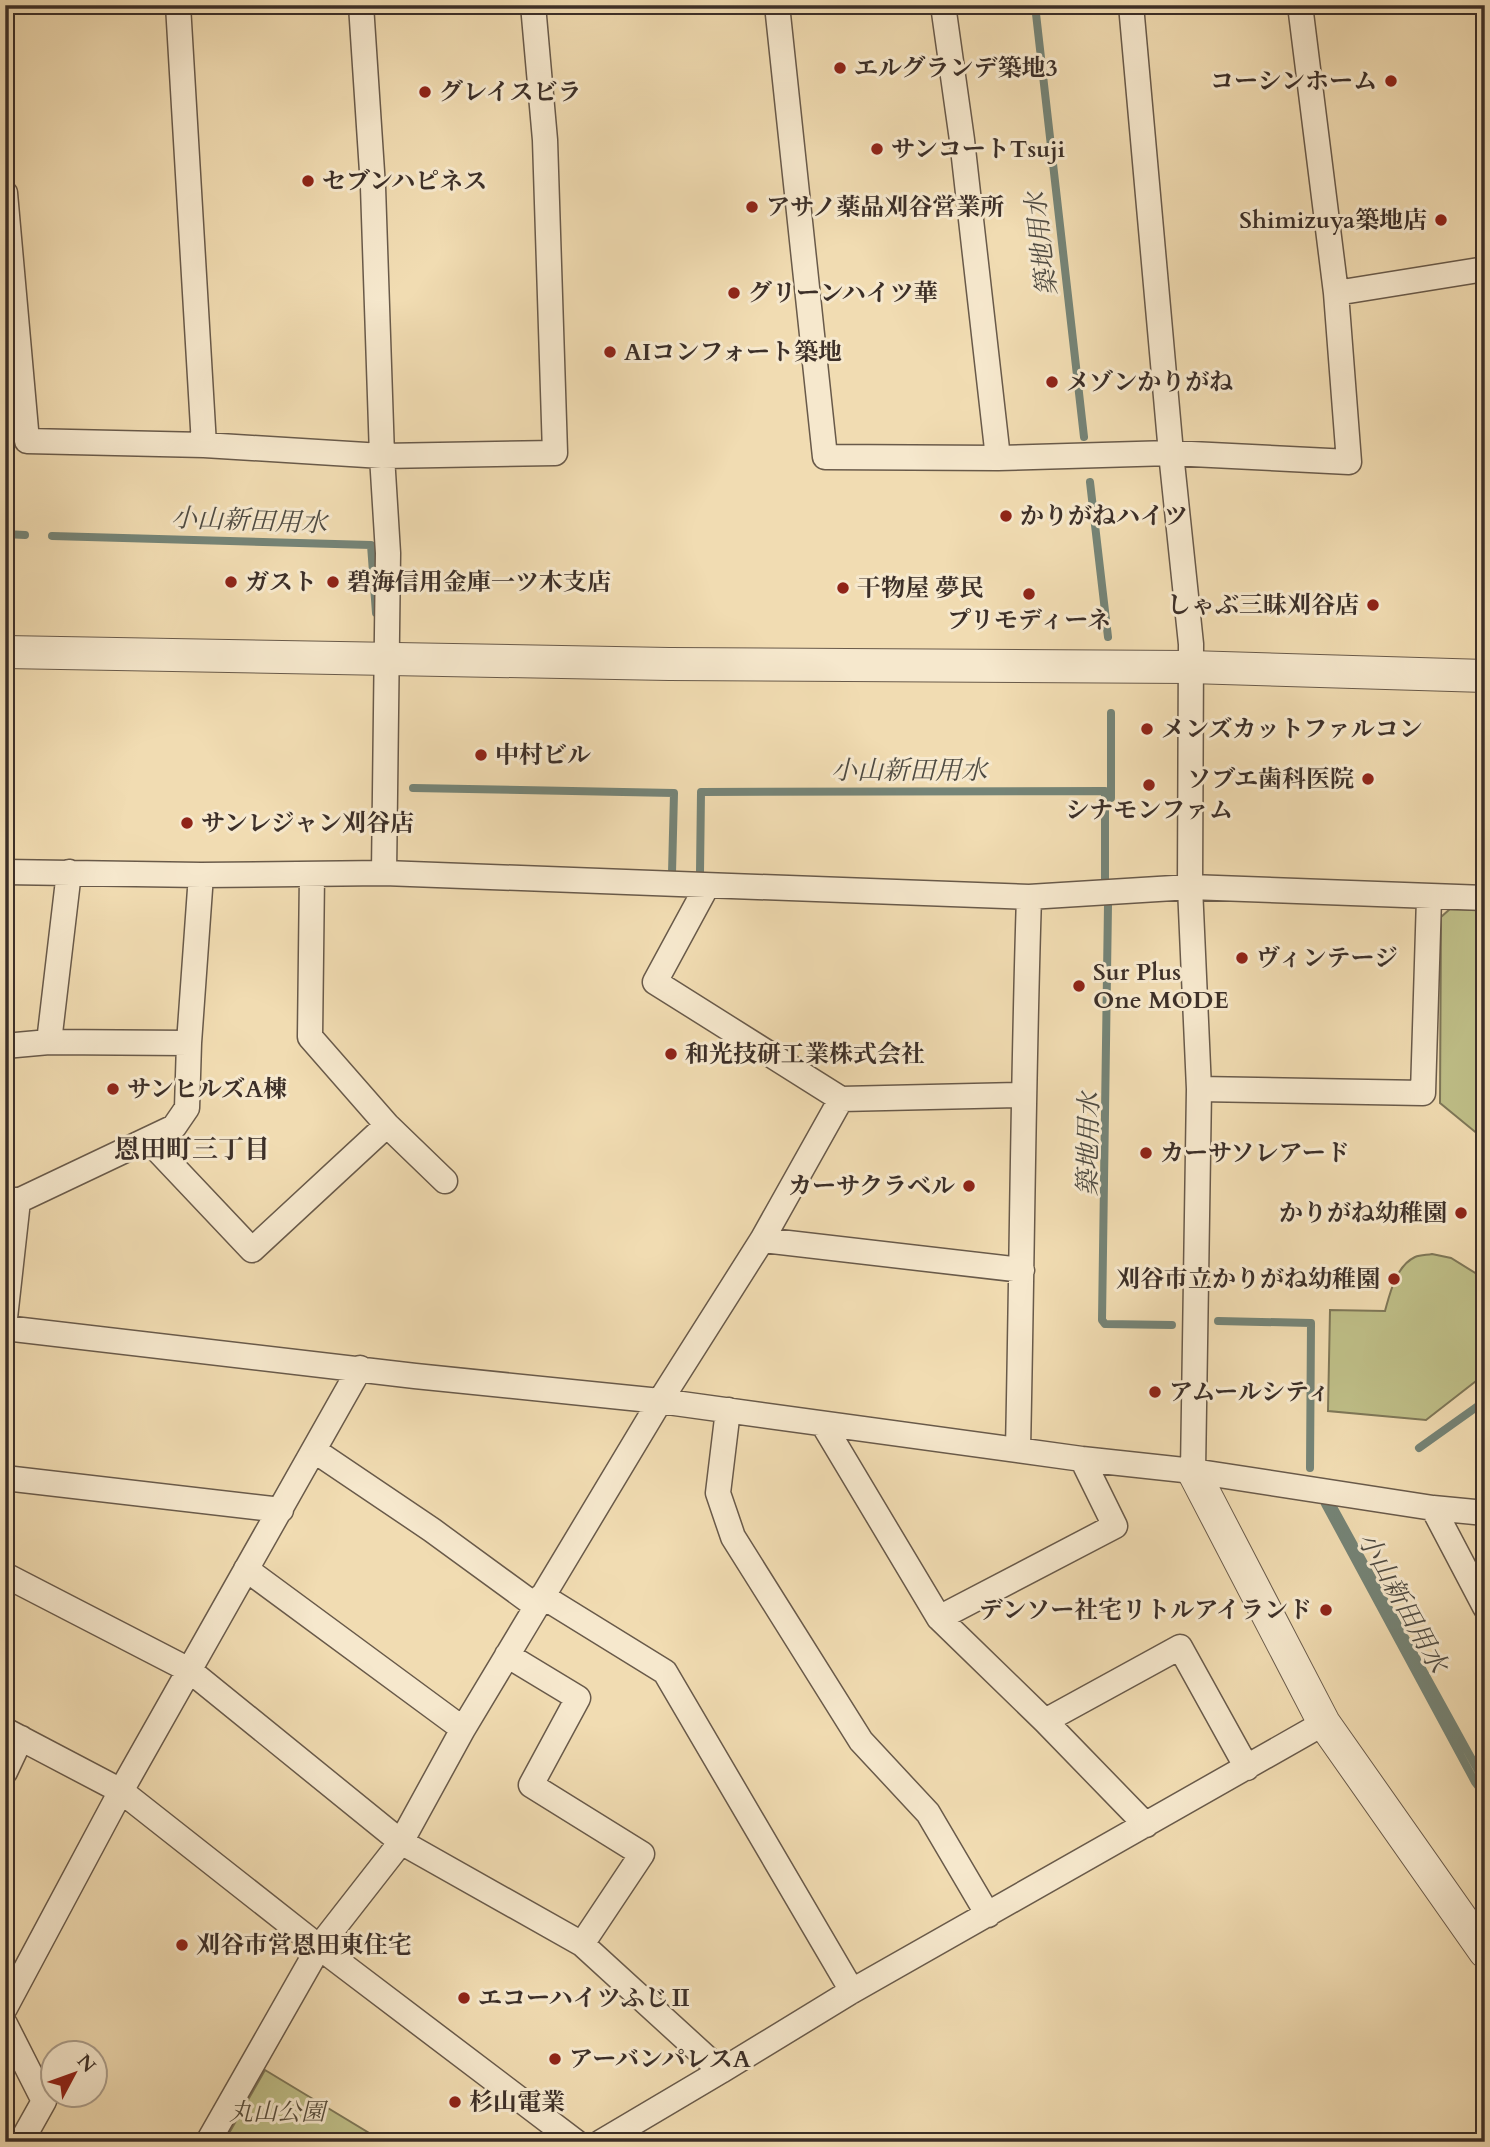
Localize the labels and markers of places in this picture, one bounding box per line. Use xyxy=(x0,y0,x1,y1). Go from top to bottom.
place label: エルグランデ築地3 xyxy=(854,52,1058,85)
marker: エルグランデ築地3 xyxy=(832,60,848,76)
place label: コーシンホーム xyxy=(1210,65,1377,98)
marker: コーシンホーム xyxy=(1383,73,1399,89)
place label: グレイスビラ xyxy=(439,76,582,109)
marker: グレイスビラ xyxy=(417,84,433,100)
place label: サンコートTsuji xyxy=(891,133,1065,166)
marker: サンコートTsuji xyxy=(869,141,885,157)
place label: セブンハピネス xyxy=(322,165,487,198)
marker: セブンハピネス xyxy=(300,173,316,189)
place label: アサノ薬品刈谷営業所 xyxy=(766,191,1004,224)
marker: アサノ薬品刈谷営業所 xyxy=(744,199,760,215)
place label: Shimizuya築地店 xyxy=(1239,204,1427,237)
marker: Shimizuya築地店 xyxy=(1433,212,1449,228)
place label: グリーンハイツ華 xyxy=(748,277,938,310)
marker: グリーンハイツ華 xyxy=(726,285,742,301)
place label: AIコンフォート築地 xyxy=(624,336,842,369)
marker: AIコンフォート築地 xyxy=(602,344,618,360)
place label: メゾンかりがね xyxy=(1066,366,1233,399)
marker: メゾンかりがね xyxy=(1044,374,1060,390)
place label: かりがねハイツ xyxy=(1020,500,1188,533)
marker: かりがねハイツ xyxy=(998,508,1014,524)
place label: ガスト xyxy=(245,566,317,599)
place label: 碧海信用金庫一ツ木支店 xyxy=(347,566,611,599)
place label: 干物屋 夢民 xyxy=(857,572,983,605)
marker: ガスト xyxy=(223,574,239,590)
marker: 碧海信用金庫一ツ木支店 xyxy=(325,574,341,590)
marker: 干物屋 夢民 xyxy=(835,580,851,596)
marker: プリモディーネ xyxy=(1021,586,1037,602)
place label: しゃぶ三昧刈谷店 xyxy=(1167,589,1359,622)
marker: しゃぶ三昧刈谷店 xyxy=(1365,597,1381,613)
place label: プリモディーネ xyxy=(947,604,1111,637)
place label: メンズカットファルコン xyxy=(1161,713,1423,746)
marker: メンズカットファルコン xyxy=(1139,721,1155,737)
place label: 中村ビル xyxy=(495,739,591,772)
marker: 中村ビル xyxy=(473,747,489,763)
place label: ソブエ歯科医院 xyxy=(1187,763,1354,796)
marker: ソブエ歯科医院 xyxy=(1360,771,1376,787)
marker: シナモンファム xyxy=(1141,777,1157,793)
place label: シナモンファム xyxy=(1065,794,1233,827)
place label: サンレジャン刈谷店 xyxy=(201,807,414,840)
marker: サンレジャン刈谷店 xyxy=(179,815,195,831)
place label: ヴィンテージ xyxy=(1256,942,1398,975)
marker: ヴィンテージ xyxy=(1234,950,1250,966)
place label: Sur Plus One MODE xyxy=(1093,956,1229,1017)
marker: Sur Plus One MODE xyxy=(1071,978,1087,994)
place label: 和光技研工業株式会社 xyxy=(685,1038,925,1071)
marker: 和光技研工業株式会社 xyxy=(663,1046,679,1062)
place label: サンヒルズA棟 xyxy=(127,1073,287,1106)
marker: サンヒルズA棟 xyxy=(105,1081,121,1097)
place label: カーサソレアード xyxy=(1160,1137,1350,1170)
marker: カーサソレアード xyxy=(1138,1145,1154,1161)
place label: カーサクラベル xyxy=(788,1170,955,1203)
marker: カーサクラベル xyxy=(961,1178,977,1194)
place label: かりがね幼稚園 xyxy=(1279,1197,1447,1230)
marker: かりがね幼稚園 xyxy=(1453,1205,1469,1221)
place label: 刈谷市立かりがね幼稚園 xyxy=(1116,1263,1380,1296)
marker: 刈谷市立かりがね幼稚園 xyxy=(1386,1271,1402,1287)
place label: アムールシティ xyxy=(1169,1376,1331,1409)
marker: アムールシティ xyxy=(1147,1384,1163,1400)
place label: デンソー社宅リトルアイランド xyxy=(979,1594,1312,1627)
marker: デンソー社宅リトルアイランド xyxy=(1318,1602,1334,1618)
place label: 刈谷市営恩田東住宅 xyxy=(196,1929,412,1962)
marker: 刈谷市営恩田東住宅 xyxy=(174,1937,190,1953)
place label: エコーハイツふじⅡ xyxy=(478,1982,693,2015)
marker: エコーハイツふじⅡ xyxy=(456,1990,472,2006)
place label: アーバンパレスA xyxy=(569,2043,751,2076)
marker: アーバンパレスA xyxy=(547,2051,563,2067)
place label: 杉山電業 xyxy=(469,2086,565,2119)
marker: 杉山電業 xyxy=(447,2094,463,2110)

